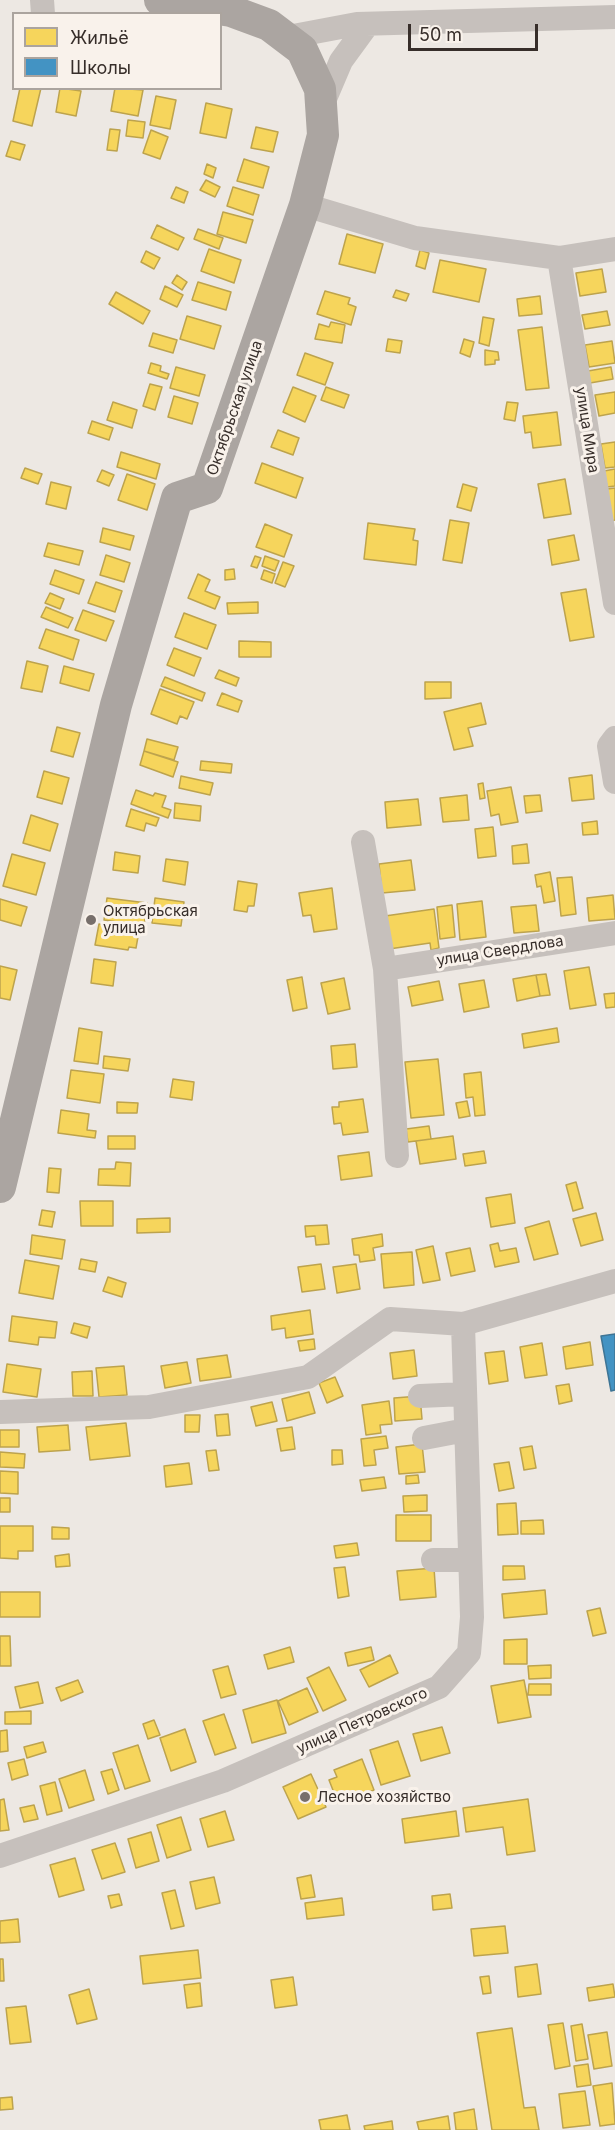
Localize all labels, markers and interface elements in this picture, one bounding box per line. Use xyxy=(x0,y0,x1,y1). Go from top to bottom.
legend xyxy=(12,12,222,90)
scale bar xyxy=(411,12,542,50)
text: 50 m xyxy=(419,24,462,45)
text: Жильё xyxy=(70,27,129,48)
text: Школы xyxy=(70,57,131,78)
street label: Октябрьская улица xyxy=(203,338,267,478)
street label: улица Мира xyxy=(571,386,603,474)
place label: Октябрьская улица xyxy=(103,902,198,937)
marker: Октябрьская улица xyxy=(84,913,98,927)
street label: улица Свердлова xyxy=(435,932,565,970)
street label: улица Петровского xyxy=(294,1684,430,1758)
place label: Лесное хозяйство xyxy=(317,1788,451,1806)
marker: Лесное хозяйство xyxy=(298,1790,312,1804)

